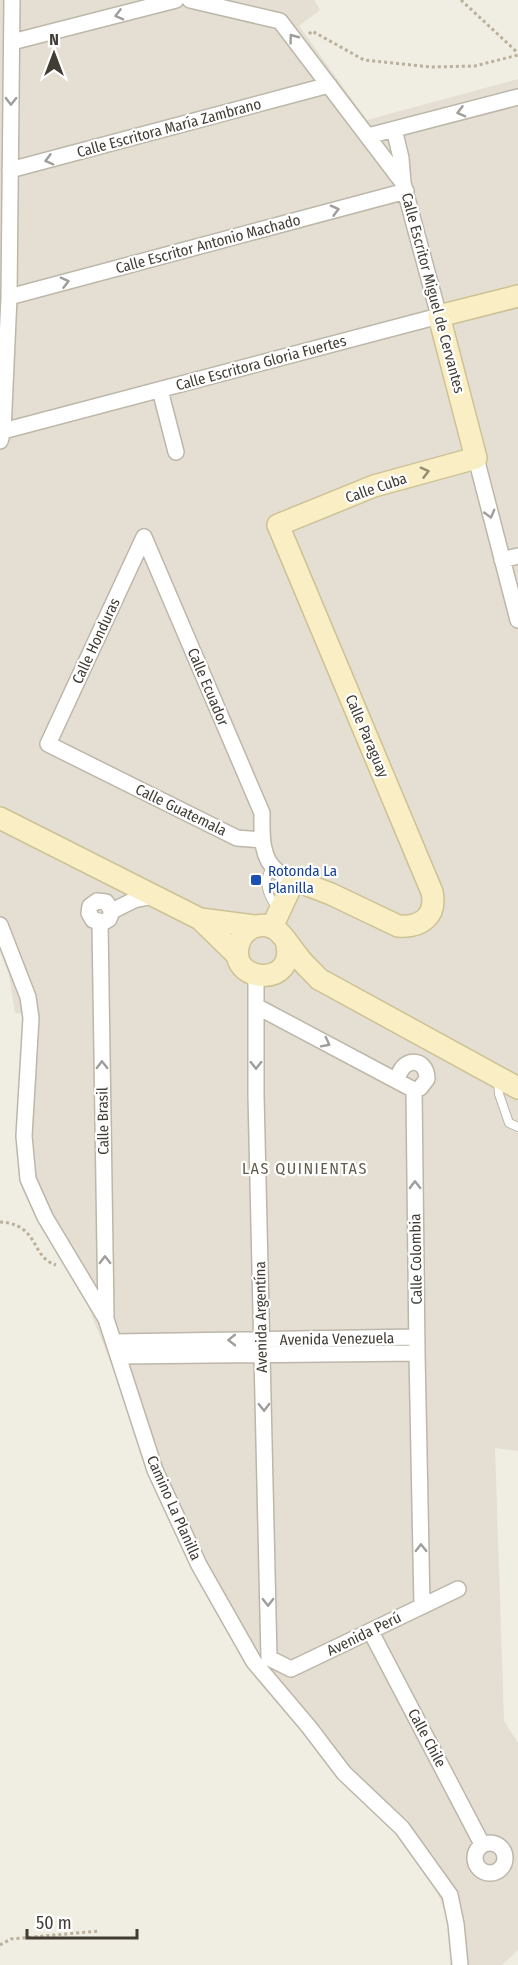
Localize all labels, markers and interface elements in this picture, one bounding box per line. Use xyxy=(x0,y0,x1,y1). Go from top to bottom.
one-way arrow xyxy=(114,7,124,20)
north arrow xyxy=(24,24,84,84)
text: N xyxy=(49,30,59,49)
one-way arrow xyxy=(290,34,301,45)
street label: Calle Escritora María Zambrano xyxy=(75,95,263,161)
one-way arrow xyxy=(5,96,17,105)
one-way arrow xyxy=(457,104,467,117)
one-way arrow xyxy=(44,153,55,165)
street label: Calle Escritor Miguel de Cervantes xyxy=(398,191,468,395)
one-way arrow xyxy=(330,205,340,218)
street label: Calle Escritor Antonio Machado xyxy=(114,211,303,277)
one-way arrow xyxy=(60,276,70,289)
street label: Calle Escritora Gloria Fuertes xyxy=(174,332,348,394)
one-way arrow xyxy=(420,466,430,479)
street label: Calle Cuba xyxy=(343,469,409,507)
one-way arrow xyxy=(483,509,496,519)
street label: Calle Honduras xyxy=(68,595,124,687)
street label: Calle Ecuador xyxy=(184,645,233,729)
street label: Calle Paraguay xyxy=(341,692,393,780)
street label: Calle Guatemala xyxy=(132,780,230,840)
place label: Rotonda La Planilla xyxy=(268,862,337,897)
marker: Rotonda La Planilla xyxy=(249,873,263,887)
one-way arrow xyxy=(320,1036,331,1047)
one-way arrow xyxy=(250,1060,262,1069)
one-way arrow xyxy=(96,1061,108,1070)
street label: Calle Brasil xyxy=(93,1087,113,1155)
district label: LAS QUINIENTAS xyxy=(242,1159,368,1178)
one-way arrow xyxy=(409,1180,421,1189)
street label: Calle Colombia xyxy=(406,1213,426,1305)
one-way arrow xyxy=(99,1256,111,1265)
street label: Avenida Argentína xyxy=(251,1261,271,1373)
street label: Avenida Venezuela xyxy=(280,1329,394,1349)
one-way arrow xyxy=(227,1334,236,1346)
one-way arrow xyxy=(257,1402,270,1411)
street label: Camino La Planilla xyxy=(143,1453,205,1563)
one-way arrow xyxy=(415,1543,427,1552)
one-way arrow xyxy=(262,1597,274,1606)
street label: Avenida Perú xyxy=(324,1608,404,1660)
street label: Calle Chile xyxy=(404,1706,450,1770)
scale bar xyxy=(27,1902,136,1940)
text: 50 m xyxy=(36,1912,72,1934)

